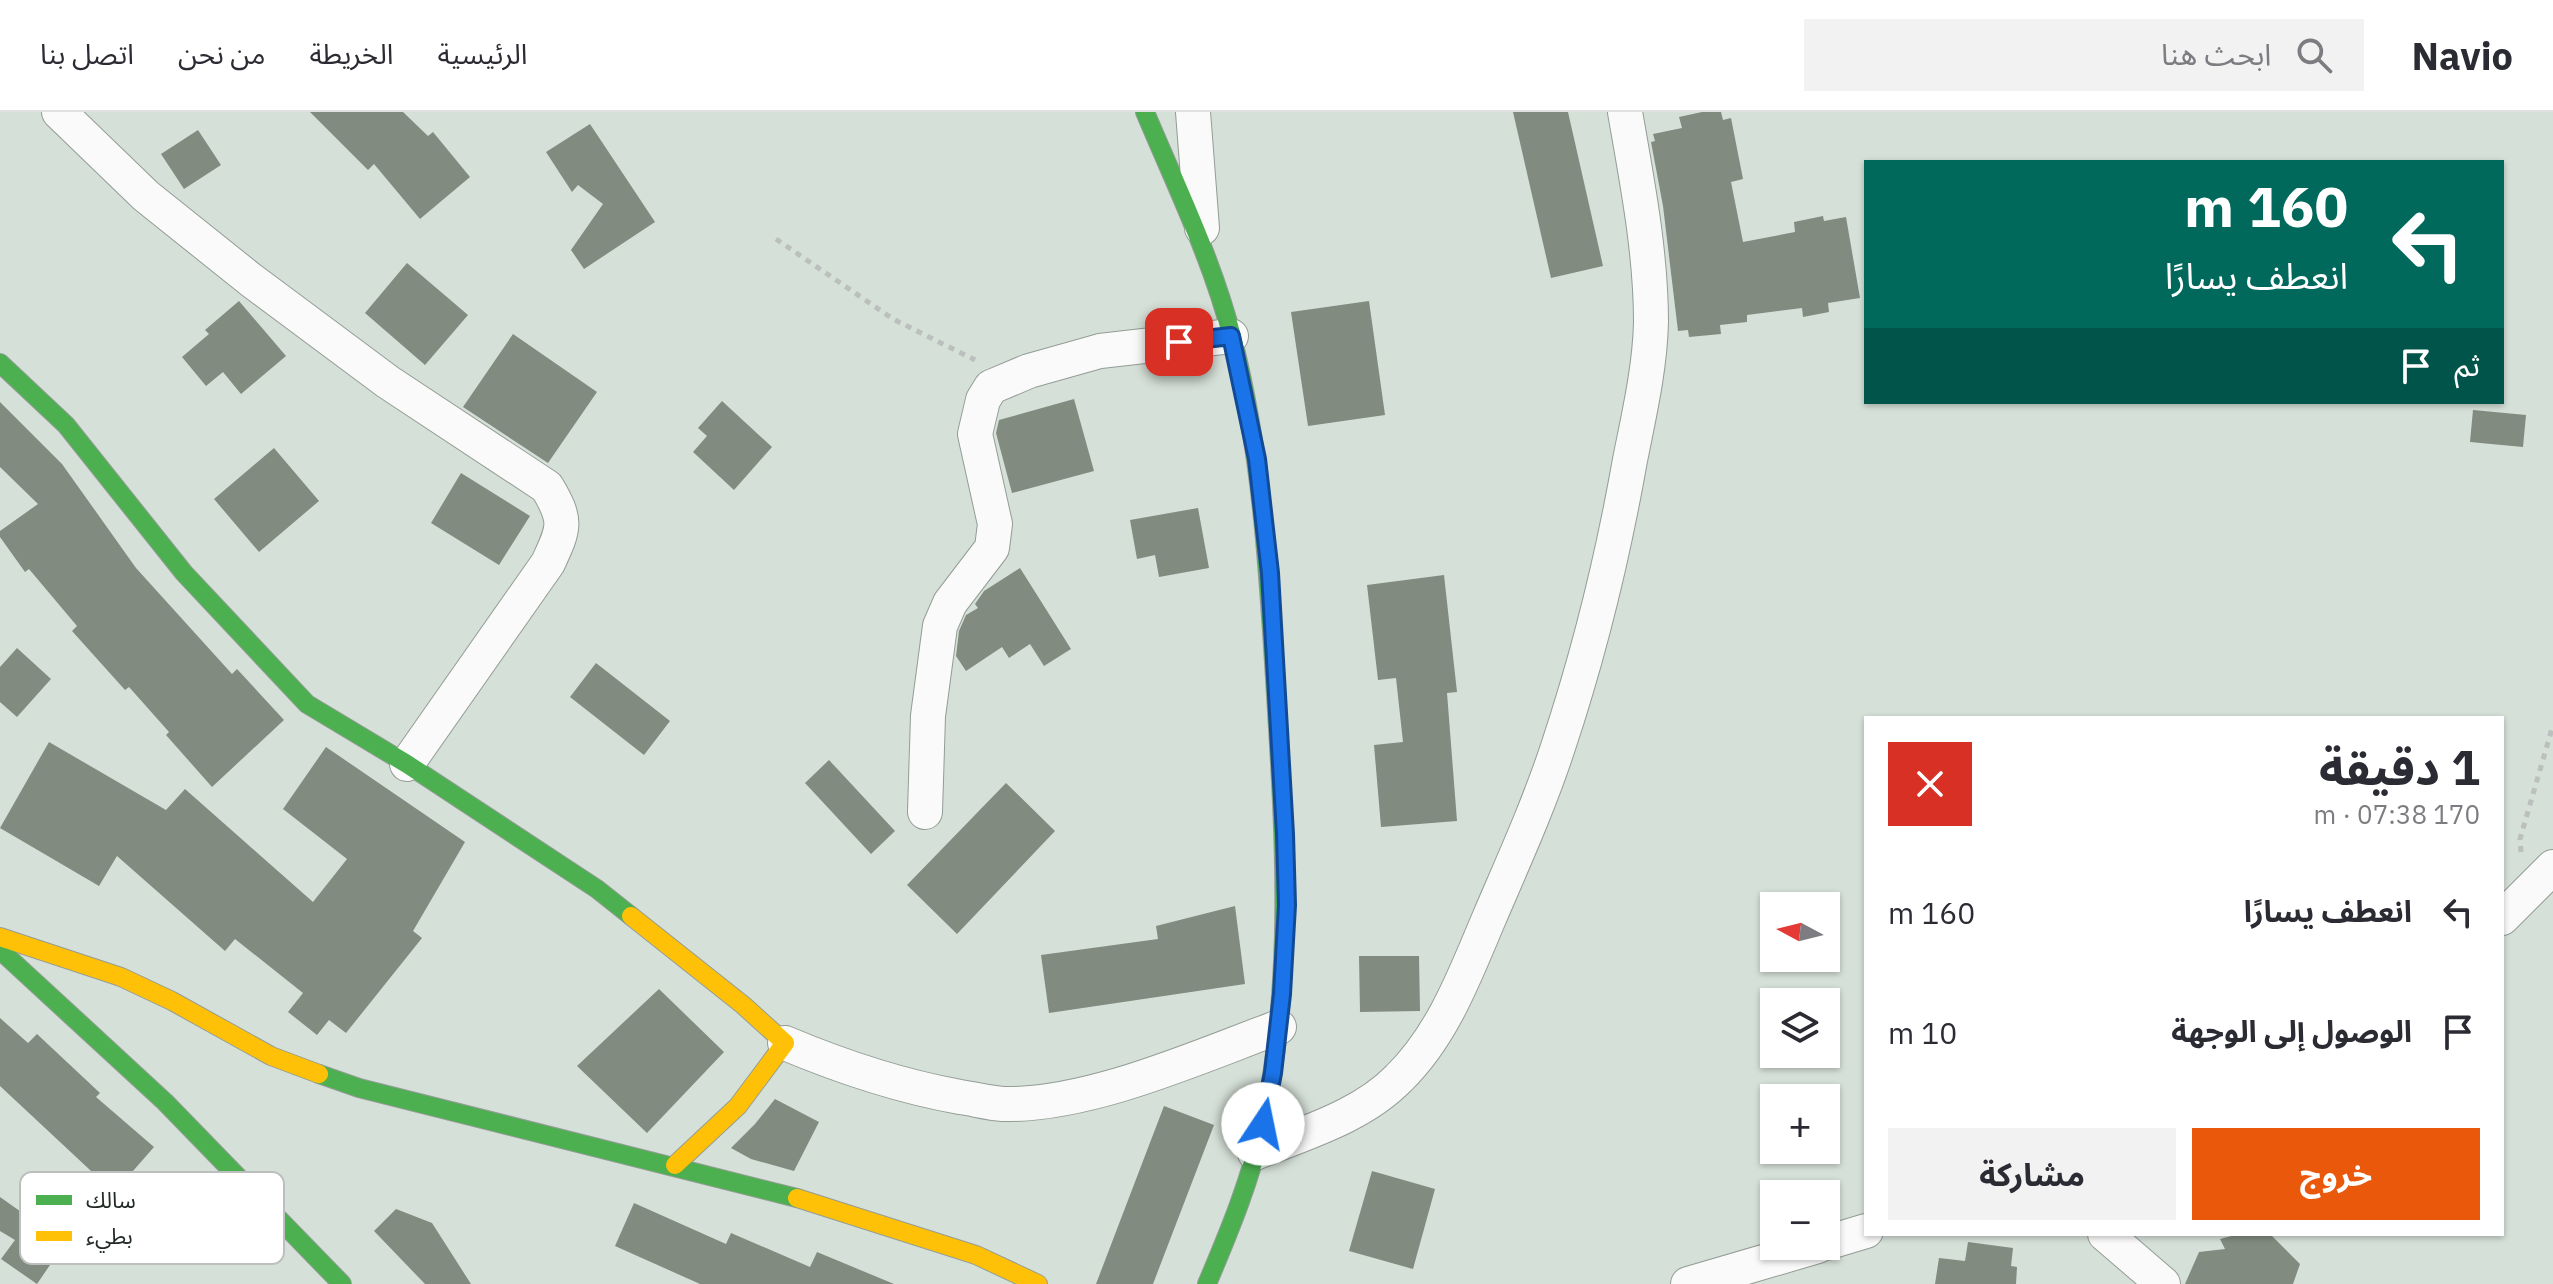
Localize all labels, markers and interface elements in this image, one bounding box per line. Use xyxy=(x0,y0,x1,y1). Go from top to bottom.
search box xyxy=(1804,19,2364,91)
text: Navio xyxy=(2412,31,2513,80)
icon: search xyxy=(2292,33,2336,77)
text: ابحث هنا xyxy=(2161,34,2272,73)
text: اتصل بنا xyxy=(40,35,134,72)
text: من نحن xyxy=(178,35,266,72)
text: الخريطة xyxy=(310,35,393,72)
text: الرئيسية xyxy=(437,35,527,72)
text: 160 m xyxy=(2184,170,2348,242)
icon: left xyxy=(2376,192,2480,296)
text: انعطف يسارًا xyxy=(2165,252,2348,299)
pin xyxy=(1145,308,1213,376)
icon: arrive xyxy=(1157,320,1201,364)
icon: arrive xyxy=(2394,344,2438,388)
text: ثم xyxy=(2454,345,2480,384)
text: 1 دقيقة xyxy=(2319,736,2480,798)
button: close xyxy=(1888,742,1972,826)
text: 170 m · 07:38 xyxy=(2314,797,2480,831)
icon: left xyxy=(2436,890,2480,934)
text: انعطف يسارًا xyxy=(2244,891,2412,930)
north arrow xyxy=(1760,892,1840,972)
map controls xyxy=(1760,892,1840,1260)
text: 160 m xyxy=(1888,893,1975,932)
button: layers xyxy=(1760,988,1840,1068)
icon: arrive xyxy=(2436,1010,2480,1054)
text: الوصول إلى الوجهة xyxy=(2171,1011,2412,1050)
text: 10 m xyxy=(1888,1013,1957,1052)
position arrow xyxy=(1221,1082,1305,1166)
button: + xyxy=(1760,1084,1840,1164)
button: مشاركة xyxy=(1888,1128,2176,1220)
button: خروج xyxy=(2192,1128,2480,1220)
legend xyxy=(20,1172,284,1264)
button: − xyxy=(1760,1180,1840,1260)
text: سالك xyxy=(86,1185,136,1214)
text: بطيء xyxy=(86,1221,133,1253)

